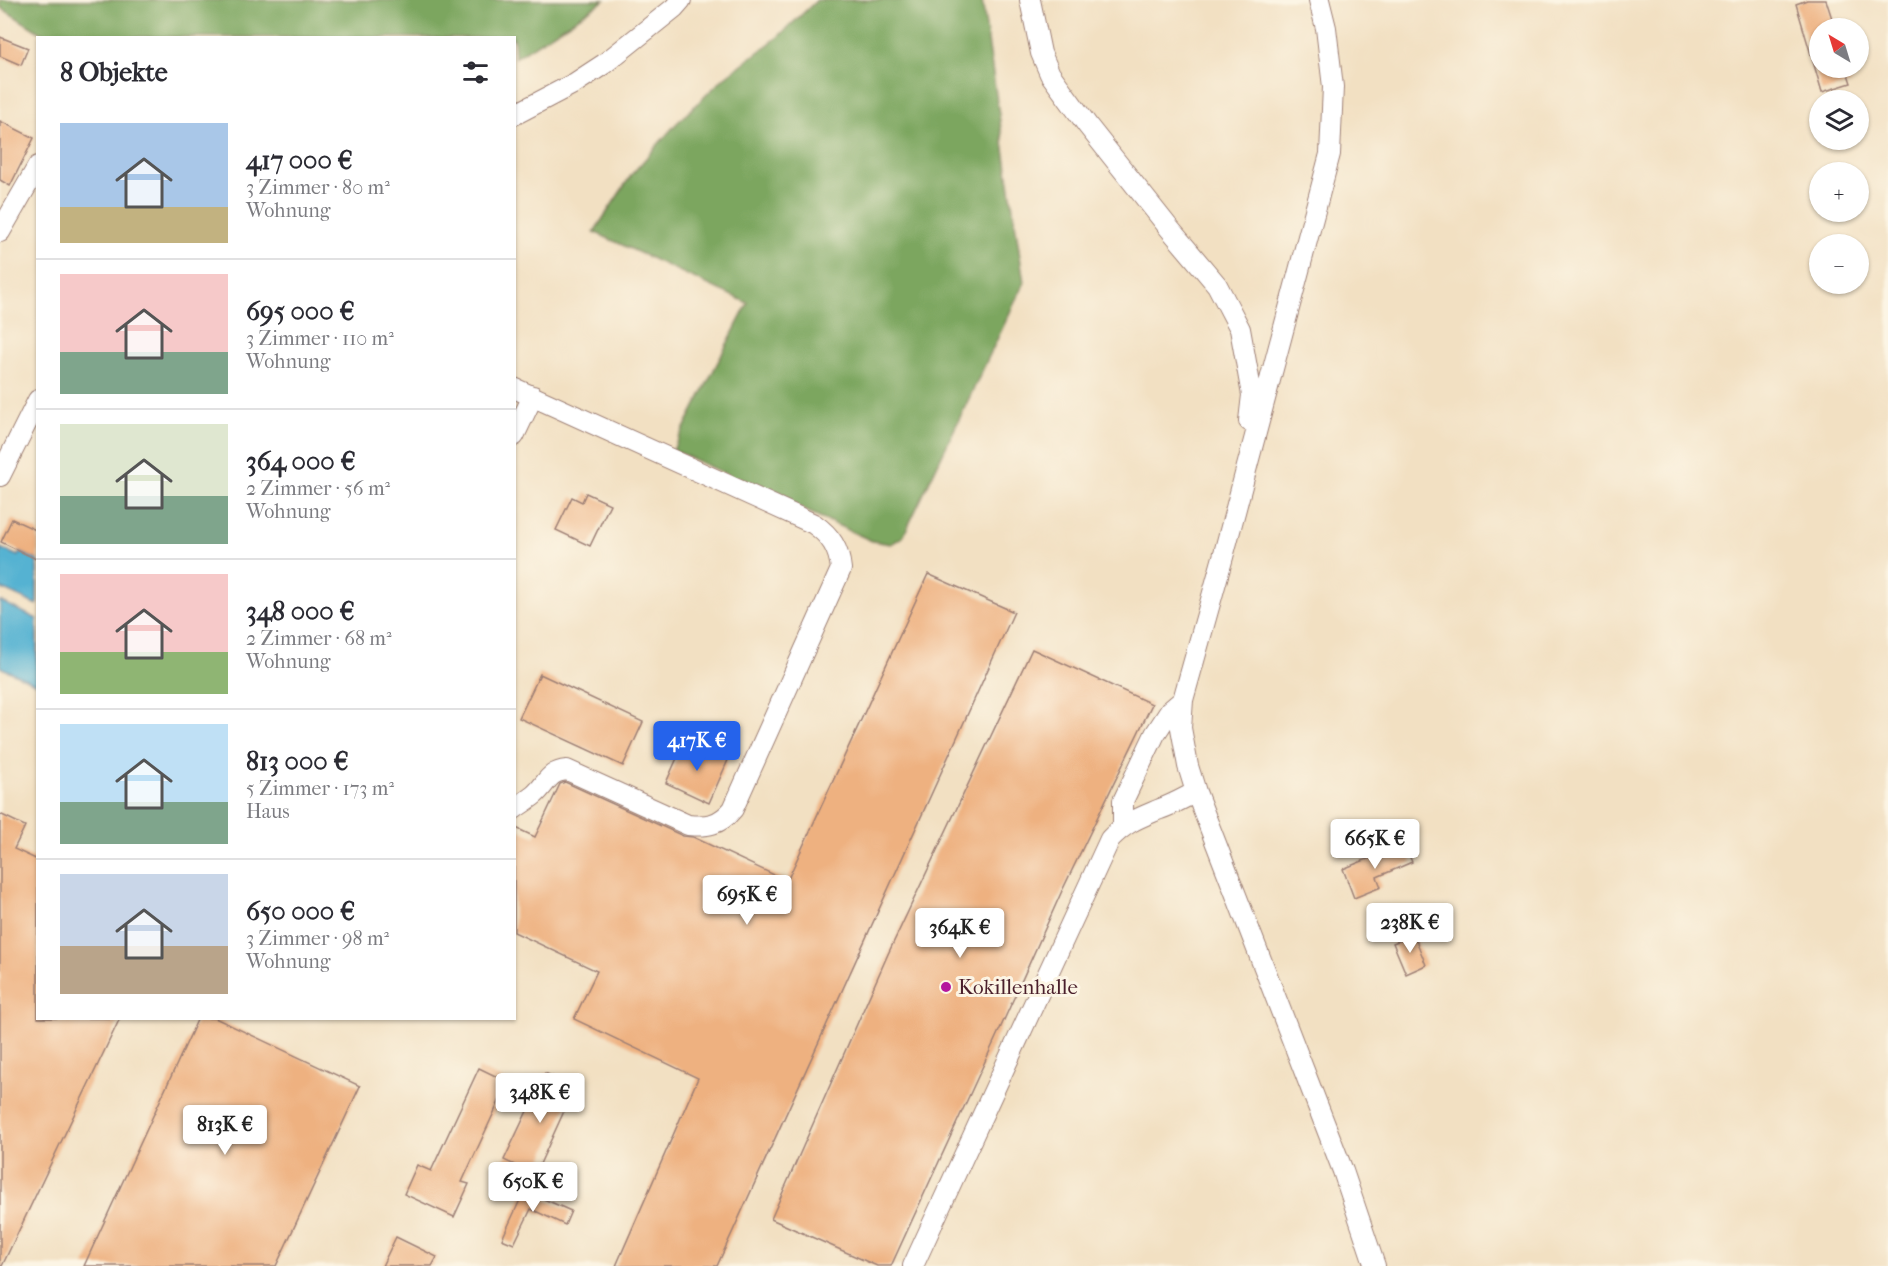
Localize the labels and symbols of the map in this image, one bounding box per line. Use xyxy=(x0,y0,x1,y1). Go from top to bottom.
north arrow xyxy=(1809,18,1869,78)
pin: 417K € xyxy=(648,721,746,772)
pin: 665K € xyxy=(1326,819,1424,870)
pin: 695K € xyxy=(698,875,796,926)
pin: 238K € xyxy=(1361,903,1459,954)
pin: 364K € xyxy=(911,908,1009,959)
place label: Kokillenhalle xyxy=(958,975,1078,999)
marker: Kokillenhalle xyxy=(939,980,953,994)
pin: 348K € xyxy=(491,1073,589,1124)
pin: 813K € xyxy=(176,1105,274,1156)
pin: 650K € xyxy=(484,1162,582,1213)

